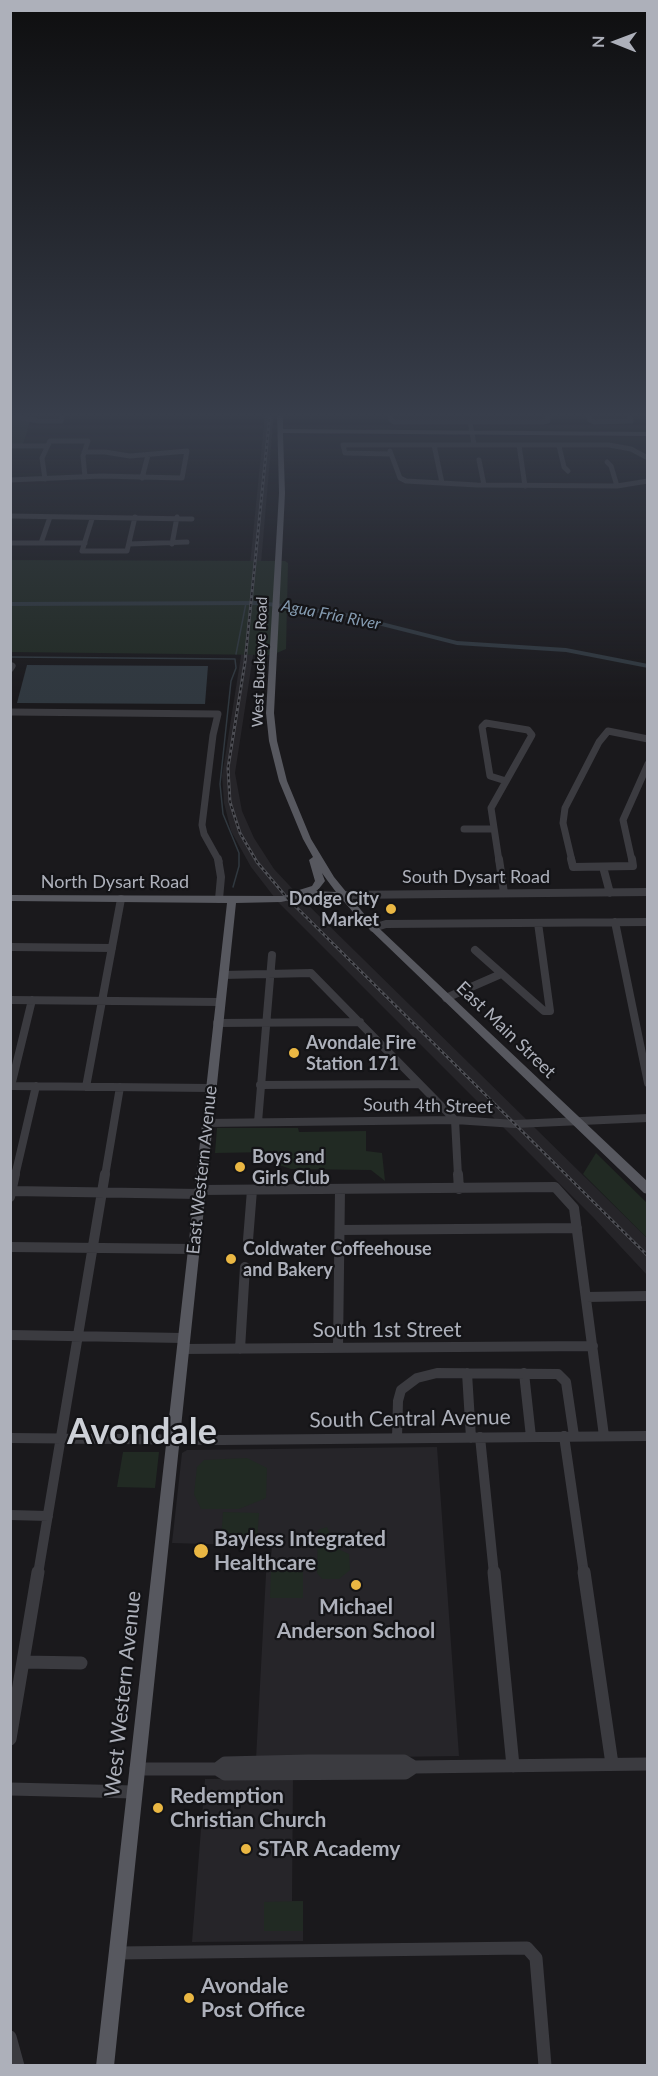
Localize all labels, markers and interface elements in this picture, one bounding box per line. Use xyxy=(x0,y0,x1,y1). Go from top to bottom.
north arrow xyxy=(586,12,646,72)
text: N xyxy=(588,35,607,48)
street label: West Buckeye Road xyxy=(249,596,271,728)
water label: Agua Fria River xyxy=(280,596,382,634)
street label: South Dysart Road xyxy=(402,866,550,888)
street label: North Dysart Road xyxy=(41,871,189,893)
place label: Dodge City Market xyxy=(289,888,379,930)
marker: Dodge City Market xyxy=(384,902,398,916)
street label: East Main Street xyxy=(452,977,560,1083)
place label: Avondale Fire Station 171 xyxy=(306,1032,416,1074)
marker: Avondale Fire Station 171 xyxy=(287,1046,301,1060)
street label: East Western Avenue xyxy=(182,1084,222,1256)
street label: South 4th Street xyxy=(363,1094,493,1118)
place label: Boys and Girls Club xyxy=(252,1146,330,1188)
marker: Boys and Girls Club xyxy=(233,1160,247,1174)
place label: Coldwater Coffeehouse and Bakery xyxy=(243,1238,432,1280)
marker: Coldwater Coffeehouse and Bakery xyxy=(224,1252,238,1266)
street label: South 1st Street xyxy=(312,1317,462,1343)
street label: South Central Avenue xyxy=(309,1405,511,1433)
district label: Avondale xyxy=(67,1410,217,1454)
place label: Bayless Integrated Healthcare xyxy=(214,1526,386,1576)
marker: Bayless Integrated Healthcare xyxy=(192,1542,210,1560)
marker: Michael Anderson School xyxy=(349,1578,363,1592)
street label: West Western Avenue xyxy=(100,1590,146,1798)
place label: Michael Anderson School xyxy=(277,1594,435,1644)
place label: Redemption Christian Church xyxy=(170,1783,326,1833)
marker: Redemption Christian Church xyxy=(151,1801,165,1815)
place label: STAR Academy xyxy=(258,1836,400,1862)
marker: STAR Academy xyxy=(239,1842,253,1856)
place label: Avondale Post Office xyxy=(201,1973,305,2023)
marker: Avondale Post Office xyxy=(182,1991,196,2005)

